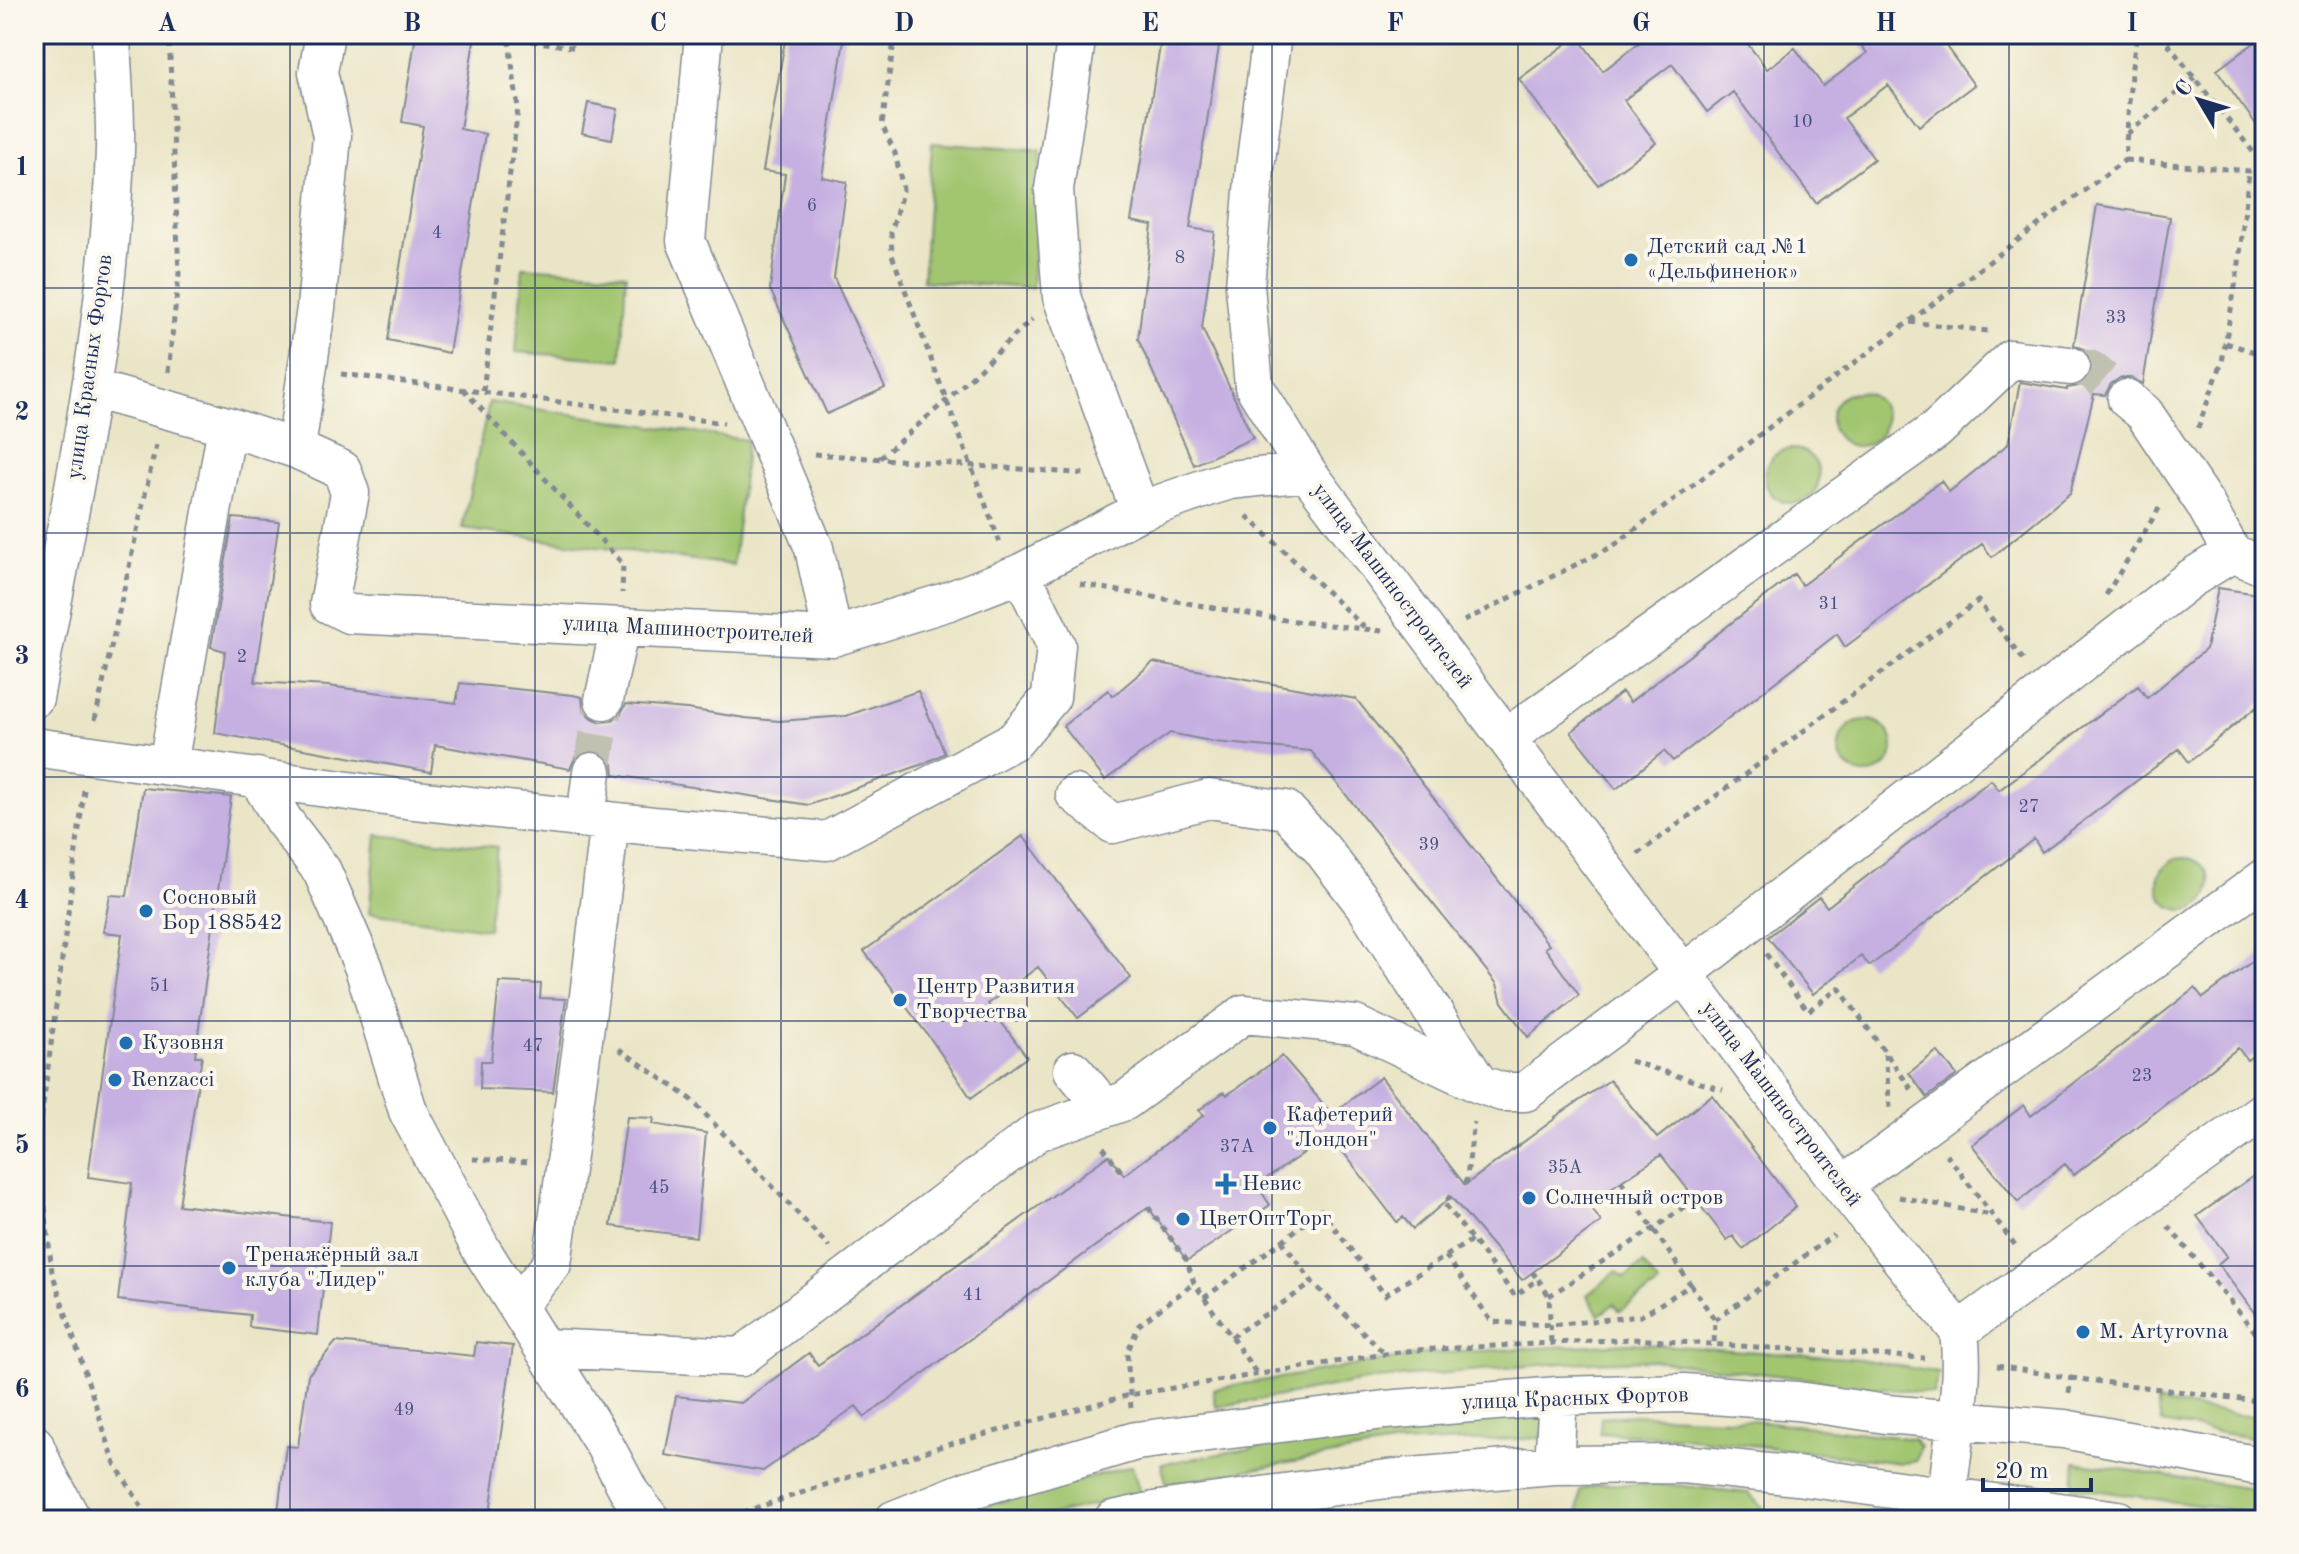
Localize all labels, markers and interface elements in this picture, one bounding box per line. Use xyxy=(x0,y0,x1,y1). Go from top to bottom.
text: A xyxy=(157,11,177,37)
text: B xyxy=(403,11,421,37)
text: C xyxy=(649,11,667,37)
text: D xyxy=(894,11,914,37)
text: E xyxy=(1141,11,1159,37)
text: F xyxy=(1386,11,1404,37)
text: G xyxy=(1632,11,1650,37)
text: H xyxy=(1875,11,1897,37)
text: I xyxy=(2126,11,2138,37)
north arrow xyxy=(2159,60,2239,140)
text: С xyxy=(2172,76,2198,101)
house number: 10 xyxy=(1792,113,1812,131)
text: 1 xyxy=(14,155,30,181)
house number: 6 xyxy=(807,197,817,215)
house number: 4 xyxy=(432,224,442,242)
place label: Детский сад №1 «Дельфиненок» xyxy=(1647,236,1808,283)
house number: 8 xyxy=(1175,249,1185,267)
marker: Детский сад №1 «Дельфиненок» xyxy=(1622,251,1640,269)
street label: улица Красных Фортов xyxy=(63,253,117,481)
house number: 33 xyxy=(2106,309,2126,327)
text: 2 xyxy=(14,400,30,426)
street label: улица Машиностроителей xyxy=(1308,479,1476,693)
house number: 31 xyxy=(1819,595,1839,613)
street label: улица Машиностроителей xyxy=(562,612,814,648)
text: 3 xyxy=(14,644,30,670)
house number: 2 xyxy=(237,648,247,666)
house number: 27 xyxy=(2019,798,2039,816)
house number: 39 xyxy=(1419,836,1439,854)
place label: Сосновый Бор 188542 xyxy=(162,887,283,934)
text: 4 xyxy=(14,888,30,914)
marker: Сосновый Бор 188542 xyxy=(137,902,155,920)
place label: Центр Развития Творчества xyxy=(916,976,1075,1023)
house number: 51 xyxy=(150,977,170,995)
marker: Центр Развития Творчества xyxy=(891,991,909,1009)
street label: улица Машиностроителей xyxy=(1697,997,1865,1211)
place label: Кузовня xyxy=(142,1032,224,1054)
marker: Кузовня xyxy=(117,1034,135,1052)
house number: 47 xyxy=(523,1037,543,1055)
house number: 23 xyxy=(2132,1067,2152,1085)
place label: Renzacci xyxy=(131,1069,214,1091)
marker: Renzacci xyxy=(106,1071,124,1089)
place label: Кафетерий "Лондон" xyxy=(1286,1104,1393,1151)
marker: Кафетерий "Лондон" xyxy=(1261,1119,1279,1137)
text: 5 xyxy=(14,1133,30,1159)
house number: 37А xyxy=(1220,1138,1255,1156)
house number: 35А xyxy=(1548,1159,1583,1177)
place label: Невис xyxy=(1242,1173,1301,1195)
marker: Невис xyxy=(1217,1175,1235,1193)
house number: 45 xyxy=(649,1179,669,1197)
place label: Солнечный остров xyxy=(1545,1187,1723,1209)
marker: Солнечный остров xyxy=(1520,1189,1538,1207)
place label: ЦветОптТорг xyxy=(1199,1208,1332,1230)
marker: ЦветОптТорг xyxy=(1174,1210,1192,1228)
place label: Тренажёрный зал клуба "Лидер" xyxy=(245,1244,419,1291)
marker: Тренажёрный зал клуба "Лидер" xyxy=(220,1259,238,1277)
house number: 41 xyxy=(963,1286,983,1304)
place label: M. Artyrovna xyxy=(2099,1321,2228,1343)
marker: M. Artyrovna xyxy=(2074,1323,2092,1341)
text: 6 xyxy=(14,1377,30,1403)
street label: улица Красных Фортов xyxy=(1461,1384,1689,1414)
house number: 49 xyxy=(394,1401,414,1419)
scale bar xyxy=(1983,1442,2091,1492)
text: 20 m xyxy=(1995,1460,2049,1484)

